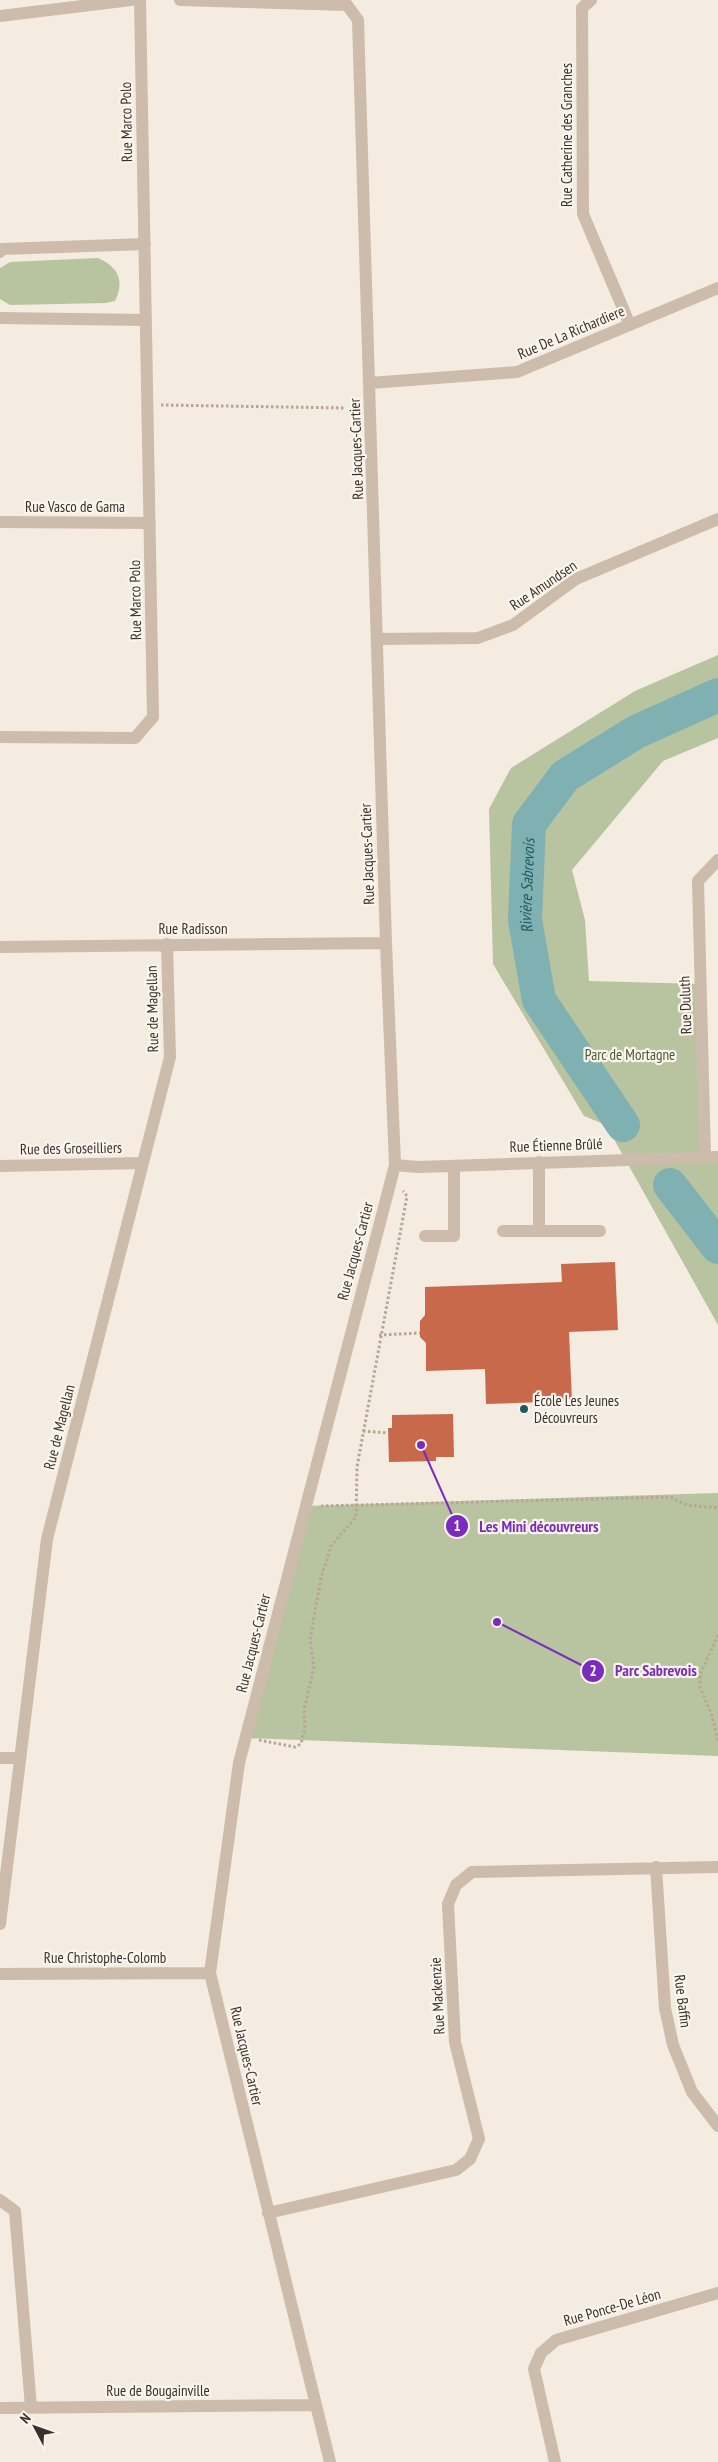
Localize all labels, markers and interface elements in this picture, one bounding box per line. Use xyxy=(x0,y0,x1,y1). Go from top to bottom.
street label: Rue Catherine des Granches xyxy=(557,63,576,207)
street label: Rue Marco Polo xyxy=(116,82,136,162)
street label: Rue De La Richardiere xyxy=(515,301,627,363)
street label: Rue Jacques-Cartier xyxy=(345,397,367,500)
street label: Rue Vasco de Gama xyxy=(25,497,125,516)
street label: Rue Amundsen xyxy=(506,556,580,614)
street label: Rue Marco Polo xyxy=(125,560,145,640)
street label: Rue Jacques-Cartier xyxy=(356,802,378,905)
water label: Rivière Sabrevois xyxy=(515,836,538,935)
street label: Rue Radisson xyxy=(158,919,228,938)
street label: Rue de Magellan xyxy=(142,965,162,1053)
street label: Rue Duluth xyxy=(674,976,696,1034)
park label: Parc de Mortagne xyxy=(585,1045,675,1064)
street label: Rue Étienne Brûlé xyxy=(509,1134,603,1156)
street label: Rue des Groseilliers xyxy=(20,1138,122,1158)
street label: Rue Jacques-Cartier xyxy=(333,1199,378,1302)
street label: Rue de Magellan xyxy=(39,1383,79,1471)
place label: École Les Jeunes Découvreurs xyxy=(534,1391,619,1427)
marker: École Les Jeunes Découvreurs xyxy=(518,1403,530,1415)
callout: Les Mini découvreurs xyxy=(444,1510,609,1541)
text: 1 xyxy=(453,1516,461,1535)
text: Les Mini découvreurs xyxy=(479,1516,599,1536)
street label: Rue Jacques-Cartier xyxy=(232,1591,275,1694)
callout: Parc Sabrevois xyxy=(580,1655,707,1686)
text: Parc Sabrevois xyxy=(615,1660,697,1680)
text: 2 xyxy=(589,1661,597,1680)
street label: Rue Christophe-Colomb xyxy=(44,1948,166,1967)
street label: Rue Mackenzie xyxy=(425,1957,449,2035)
street label: Rue Baffin xyxy=(670,1973,696,2029)
street label: Rue Jacques-Cartier xyxy=(226,2005,268,2108)
street label: Rue Ponce-De Léon xyxy=(561,2284,663,2330)
street label: Rue de Bougainville xyxy=(106,2381,210,2400)
north arrow xyxy=(10,2402,60,2452)
text: N xyxy=(16,2410,34,2427)

